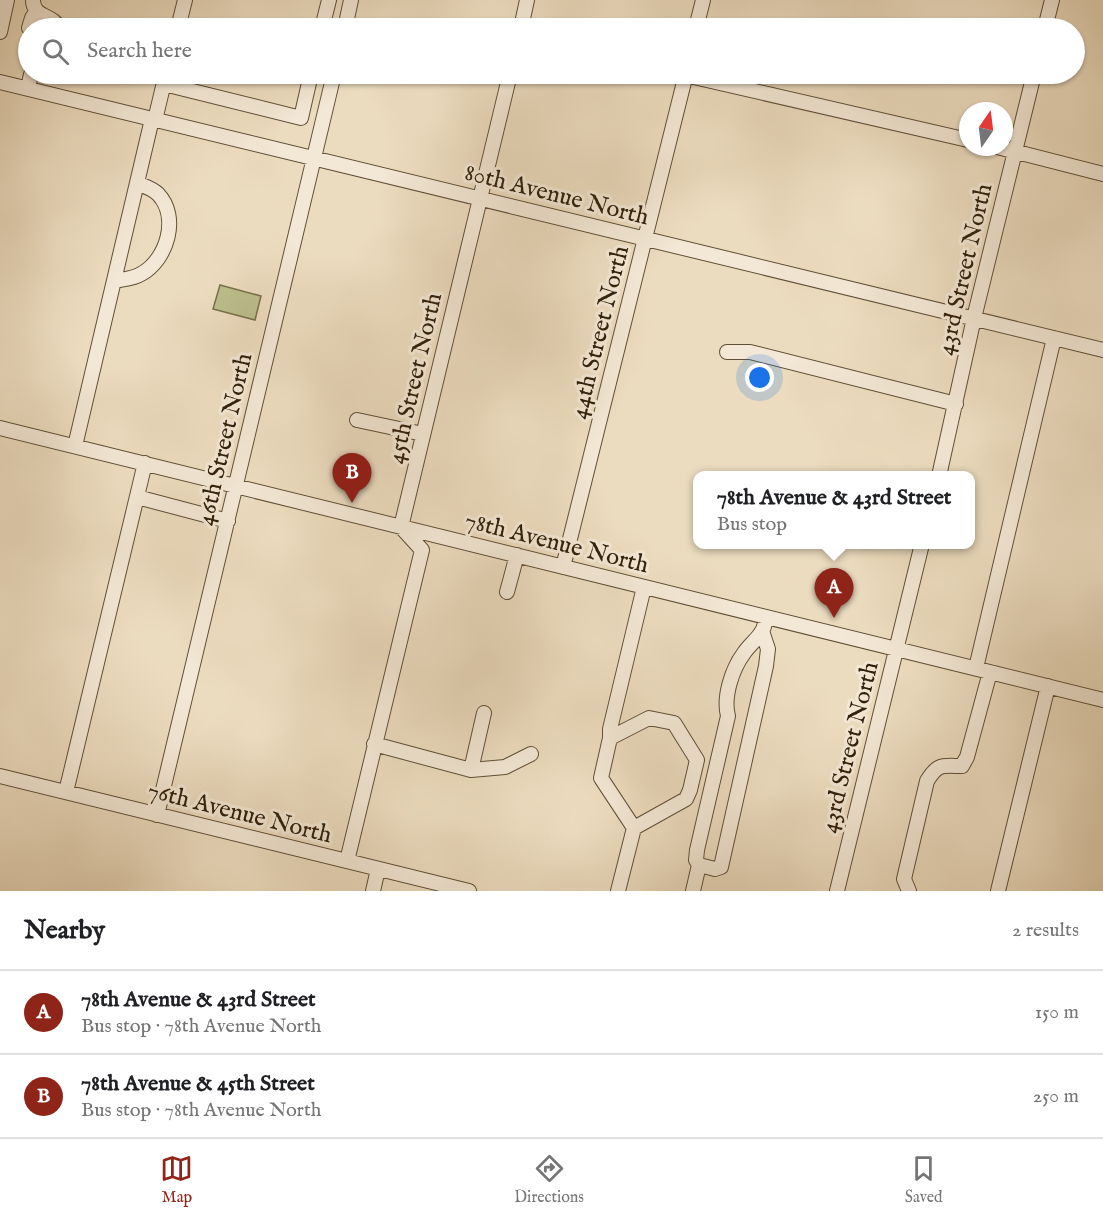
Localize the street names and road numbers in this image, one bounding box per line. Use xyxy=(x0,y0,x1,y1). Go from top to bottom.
street label: 80th Avenue North xyxy=(461,158,652,233)
street label: 43rd Street North xyxy=(931,180,1000,358)
street label: 44th Street North xyxy=(564,242,637,422)
street label: 45th Street North xyxy=(381,290,450,467)
street label: 46th Street North xyxy=(191,350,260,528)
street label: 78th Avenue North xyxy=(462,506,652,581)
street label: 43rd Street North xyxy=(814,658,887,836)
street label: 76th Avenue North xyxy=(144,776,335,851)

